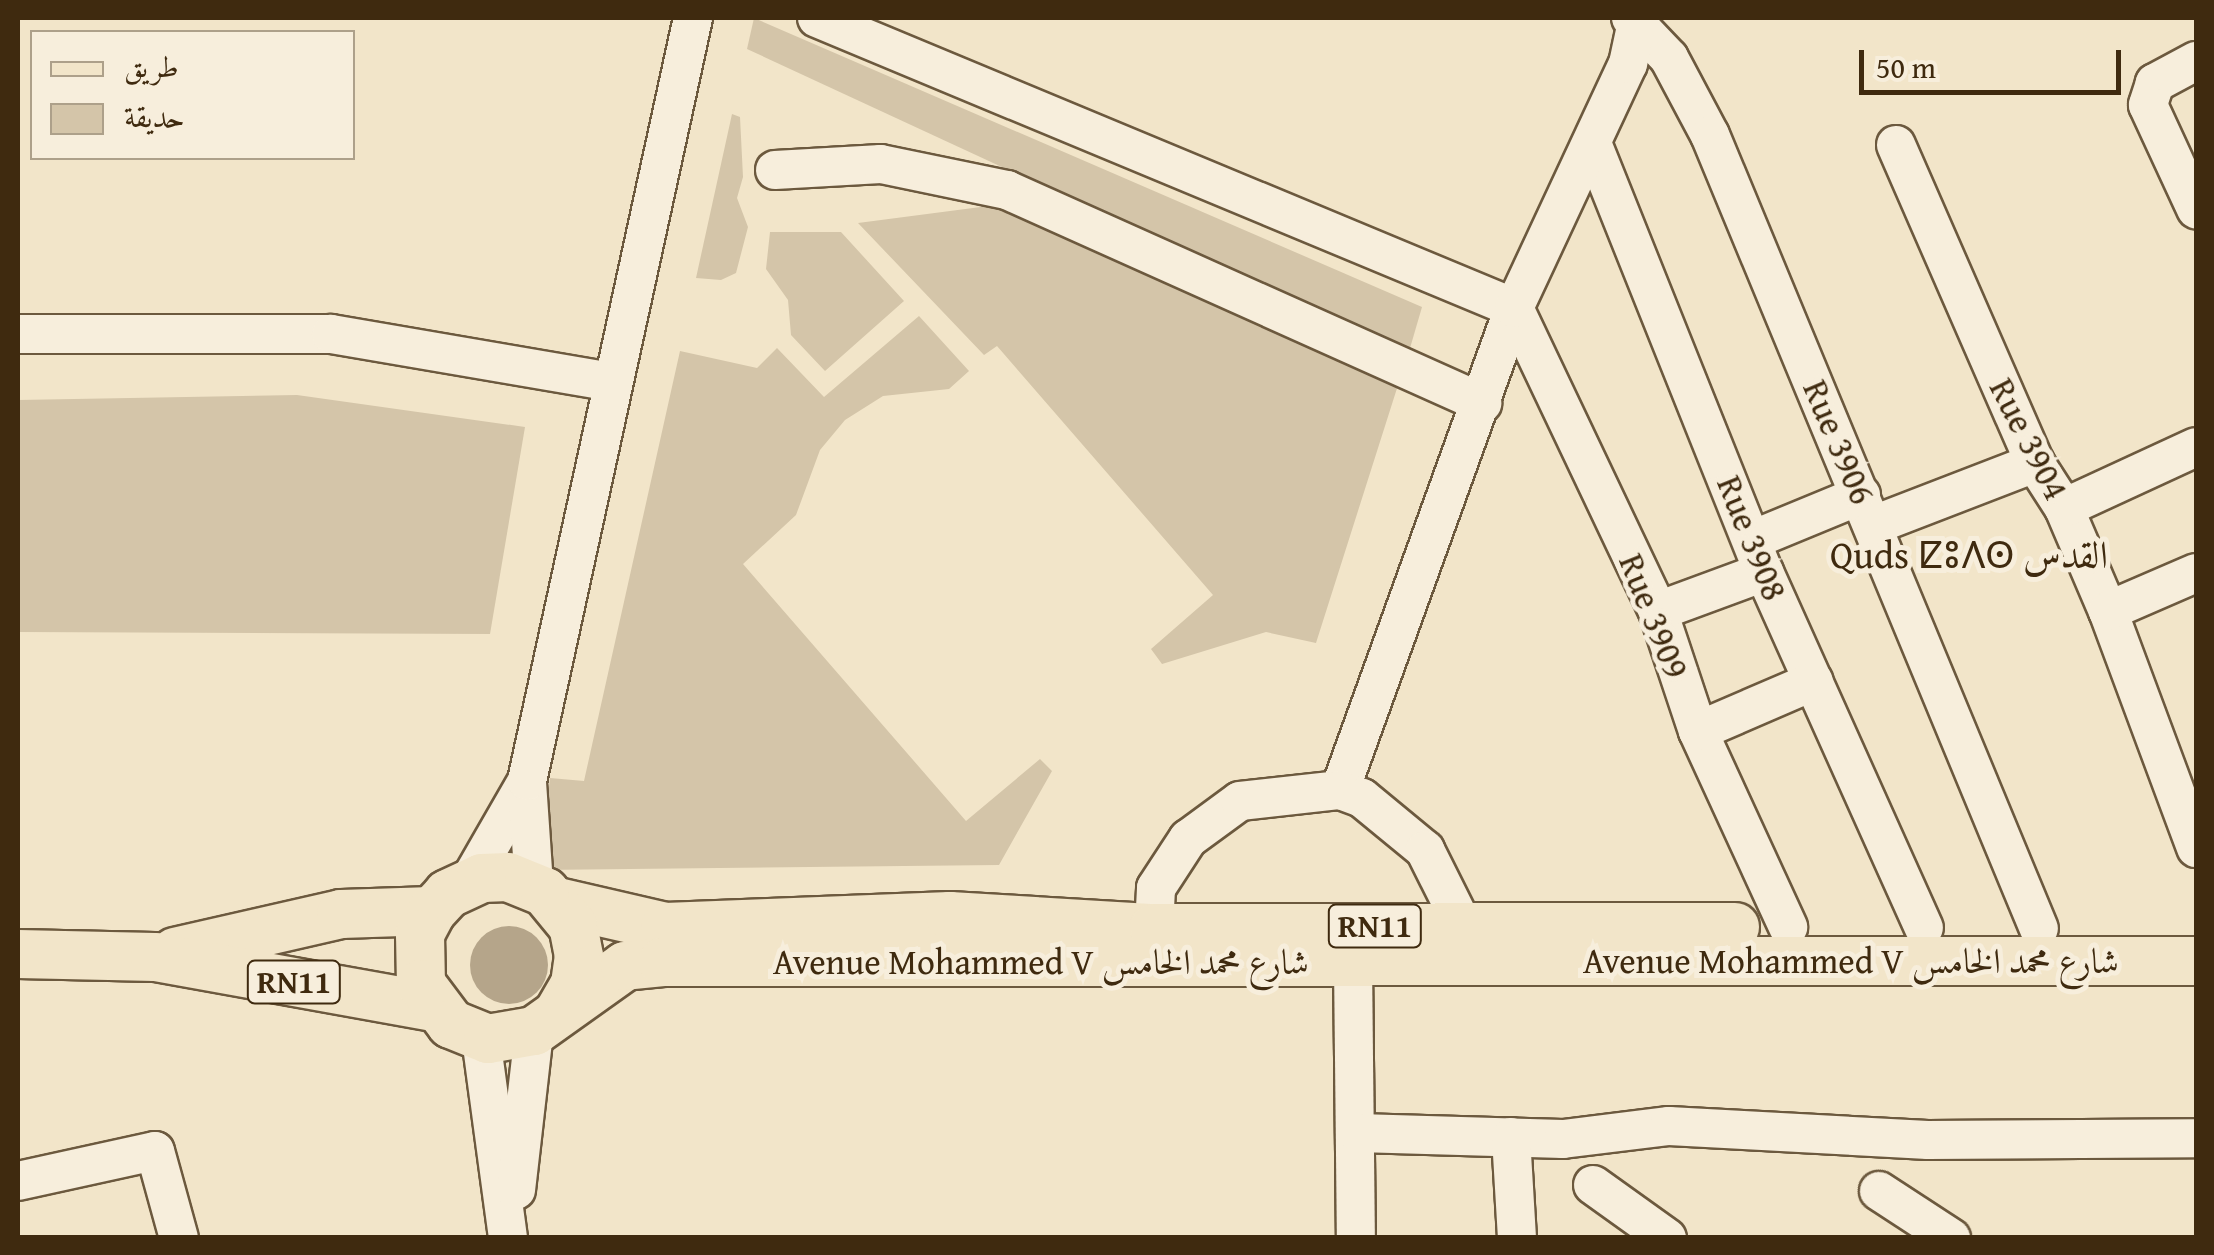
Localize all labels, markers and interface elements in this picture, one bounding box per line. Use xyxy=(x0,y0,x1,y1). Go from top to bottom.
legend xyxy=(30,30,355,160)
scale bar xyxy=(1864,30,2126,92)
text: طريق xyxy=(124,44,179,88)
text: 50 m xyxy=(1876,45,1936,89)
text: حديقة xyxy=(124,94,185,138)
street label: Rue 3904 xyxy=(1981,371,2077,507)
street label: Rue 3906 xyxy=(1794,374,1884,510)
street label: Rue 3908 xyxy=(1708,470,1796,606)
district label: Quds ⵇⵓⴷⵙ القدس xyxy=(1830,532,2108,578)
street label: Rue 3909 xyxy=(1610,548,1698,684)
road number: RN11 xyxy=(1328,899,1422,953)
street label: Avenue Mohammed V شارع محمد الخامس xyxy=(1583,940,2119,982)
street label: Avenue Mohammed V شارع محمد الخامس xyxy=(773,941,1309,983)
road number: RN11 xyxy=(246,955,342,1009)

